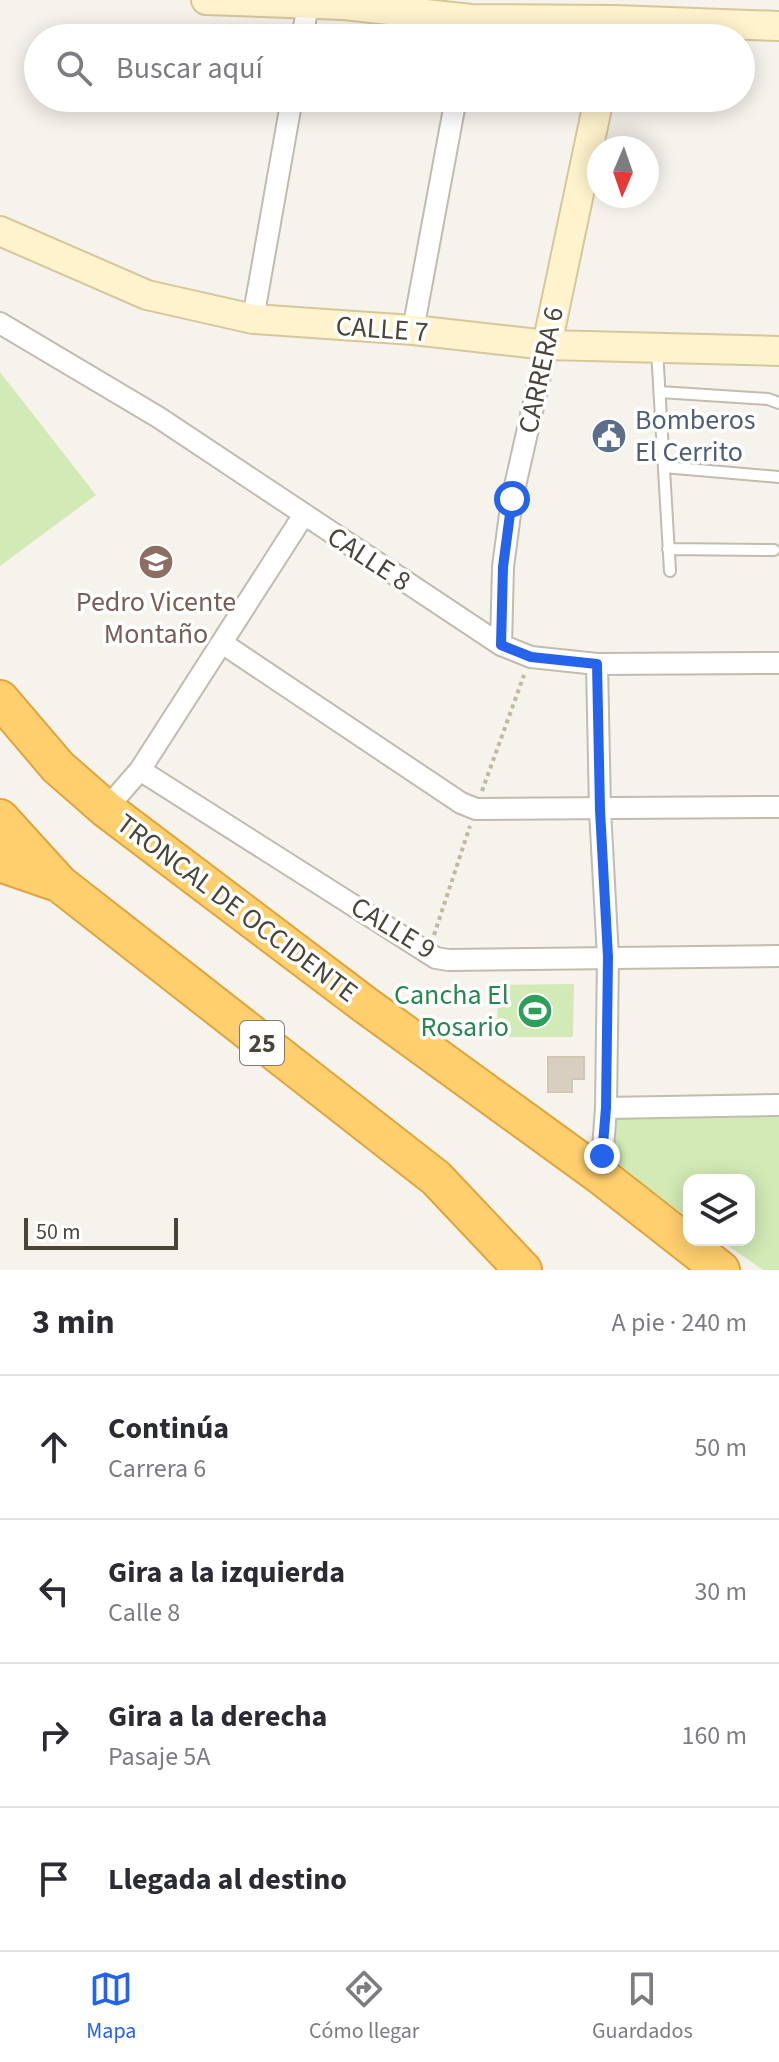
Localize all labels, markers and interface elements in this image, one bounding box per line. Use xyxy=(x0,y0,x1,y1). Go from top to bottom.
search box xyxy=(24,24,755,112)
icon: search xyxy=(52,46,96,90)
text: Buscar aquí xyxy=(116,47,263,90)
north arrow xyxy=(587,136,659,208)
street label: CARRERA 6 xyxy=(508,303,574,437)
street label: CALLE 7 xyxy=(334,306,430,352)
place label: Bomberos El Cerrito xyxy=(635,400,756,472)
public building icon: Bomberos El Cerrito xyxy=(590,417,628,455)
route start xyxy=(494,481,530,517)
street label: CALLE 8 xyxy=(319,517,419,601)
school or university icon: Pedro Vicente Montaño xyxy=(137,543,175,581)
place label: Pedro Vicente Montaño xyxy=(76,582,236,654)
street label: TRONCAL DE OCCIDENTE xyxy=(108,804,366,1012)
street label: CALLE 9 xyxy=(343,887,443,969)
place label: Cancha El Rosario xyxy=(394,975,509,1047)
sports icon: Cancha El Rosario xyxy=(516,992,554,1030)
road number: 25 xyxy=(240,1021,284,1065)
route end xyxy=(584,1138,620,1174)
map controls xyxy=(683,1174,755,1246)
button: layers xyxy=(683,1174,755,1246)
scale bar xyxy=(24,1214,178,1250)
text: 50 m xyxy=(36,1216,81,1248)
text: 3 min xyxy=(32,1298,115,1347)
text: A pie · 240 m xyxy=(612,1304,747,1341)
text: Continúa xyxy=(108,1407,229,1450)
icon: ahead xyxy=(32,1425,76,1469)
text: 50 m xyxy=(694,1429,747,1466)
text: Carrera 6 xyxy=(108,1450,206,1487)
text: Gira a la izquierda xyxy=(108,1551,345,1594)
icon: left xyxy=(32,1569,76,1613)
text: 30 m xyxy=(694,1573,747,1610)
text: Calle 8 xyxy=(108,1594,180,1631)
text: Gira a la derecha xyxy=(108,1695,327,1738)
icon: right xyxy=(32,1713,76,1757)
text: 160 m xyxy=(681,1717,747,1754)
text: Pasaje 5A xyxy=(108,1738,210,1775)
icon: arrive xyxy=(32,1857,76,1901)
text: Llegada al destino xyxy=(108,1858,347,1901)
tab: Mapa xyxy=(86,1967,136,2047)
tab: Cómo llegar xyxy=(309,1967,419,2047)
tab: Guardados xyxy=(592,1967,693,2047)

